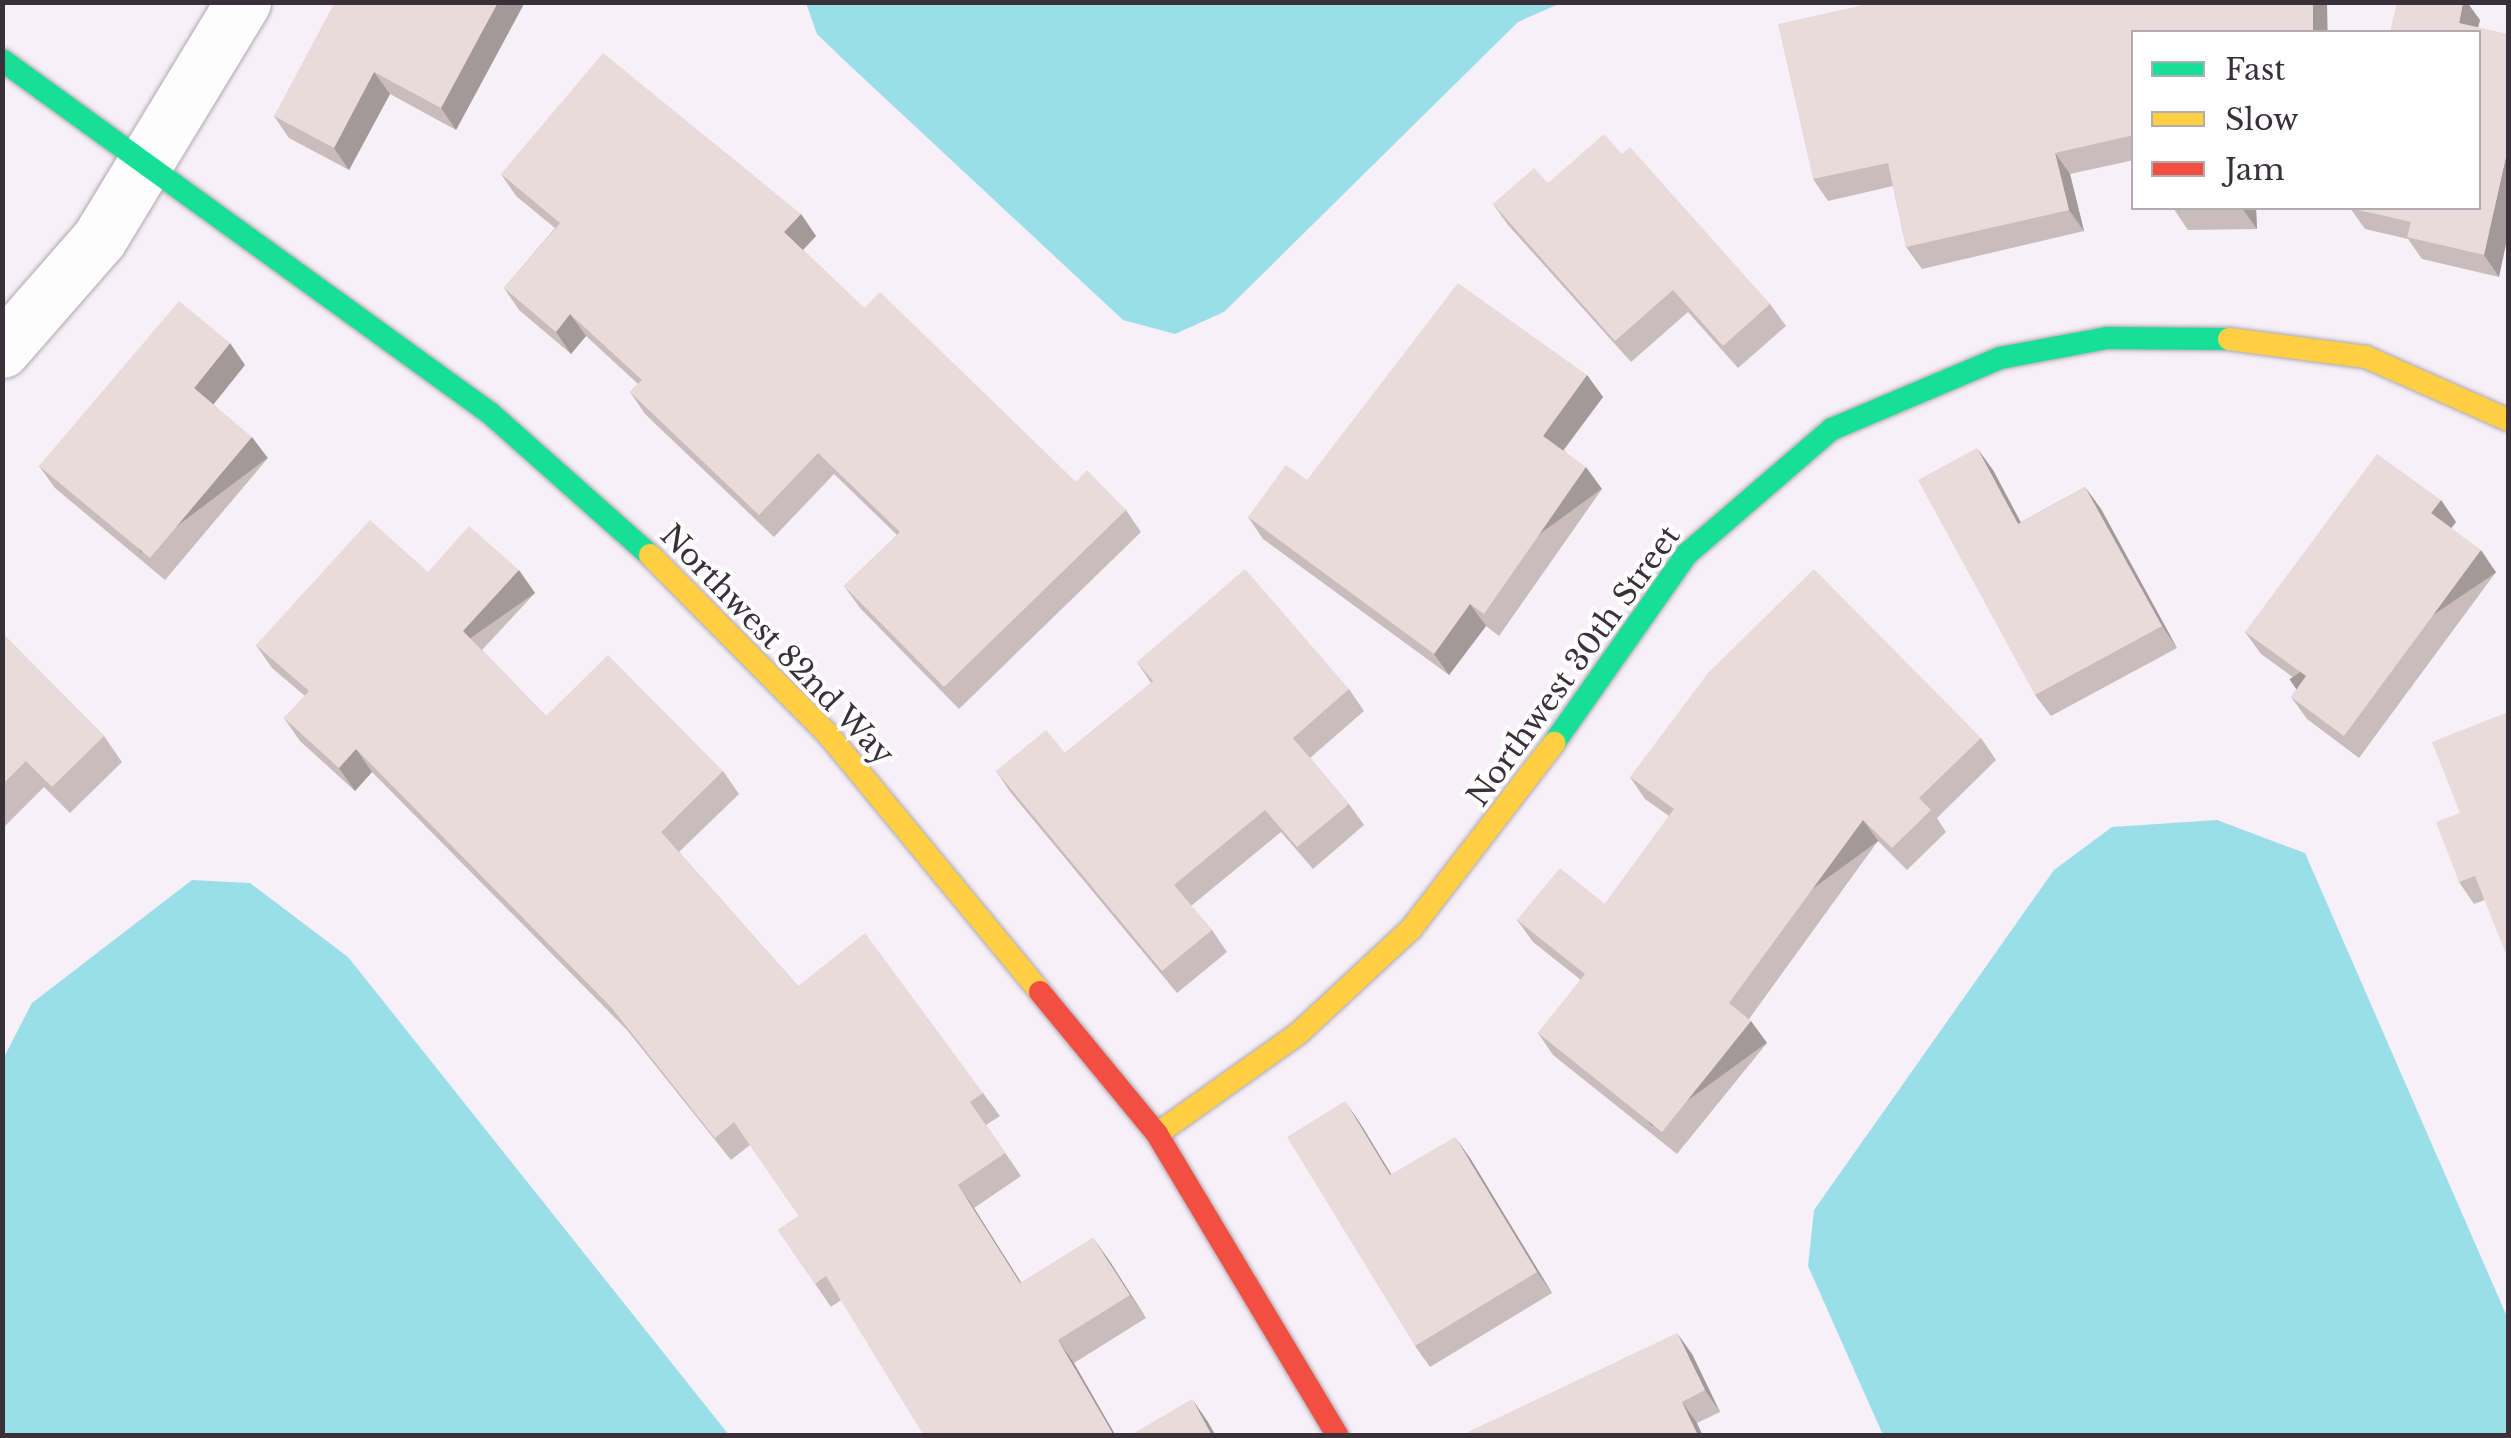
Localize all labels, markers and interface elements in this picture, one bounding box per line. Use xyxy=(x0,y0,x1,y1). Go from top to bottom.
legend xyxy=(2131,30,2481,210)
text: Fast xyxy=(2225,51,2286,88)
text: Slow xyxy=(2225,101,2299,138)
text: Jam xyxy=(2225,151,2285,188)
street label: Northwest 82nd Way xyxy=(652,517,902,773)
street label: Northwest 30th Street xyxy=(1460,519,1688,813)

